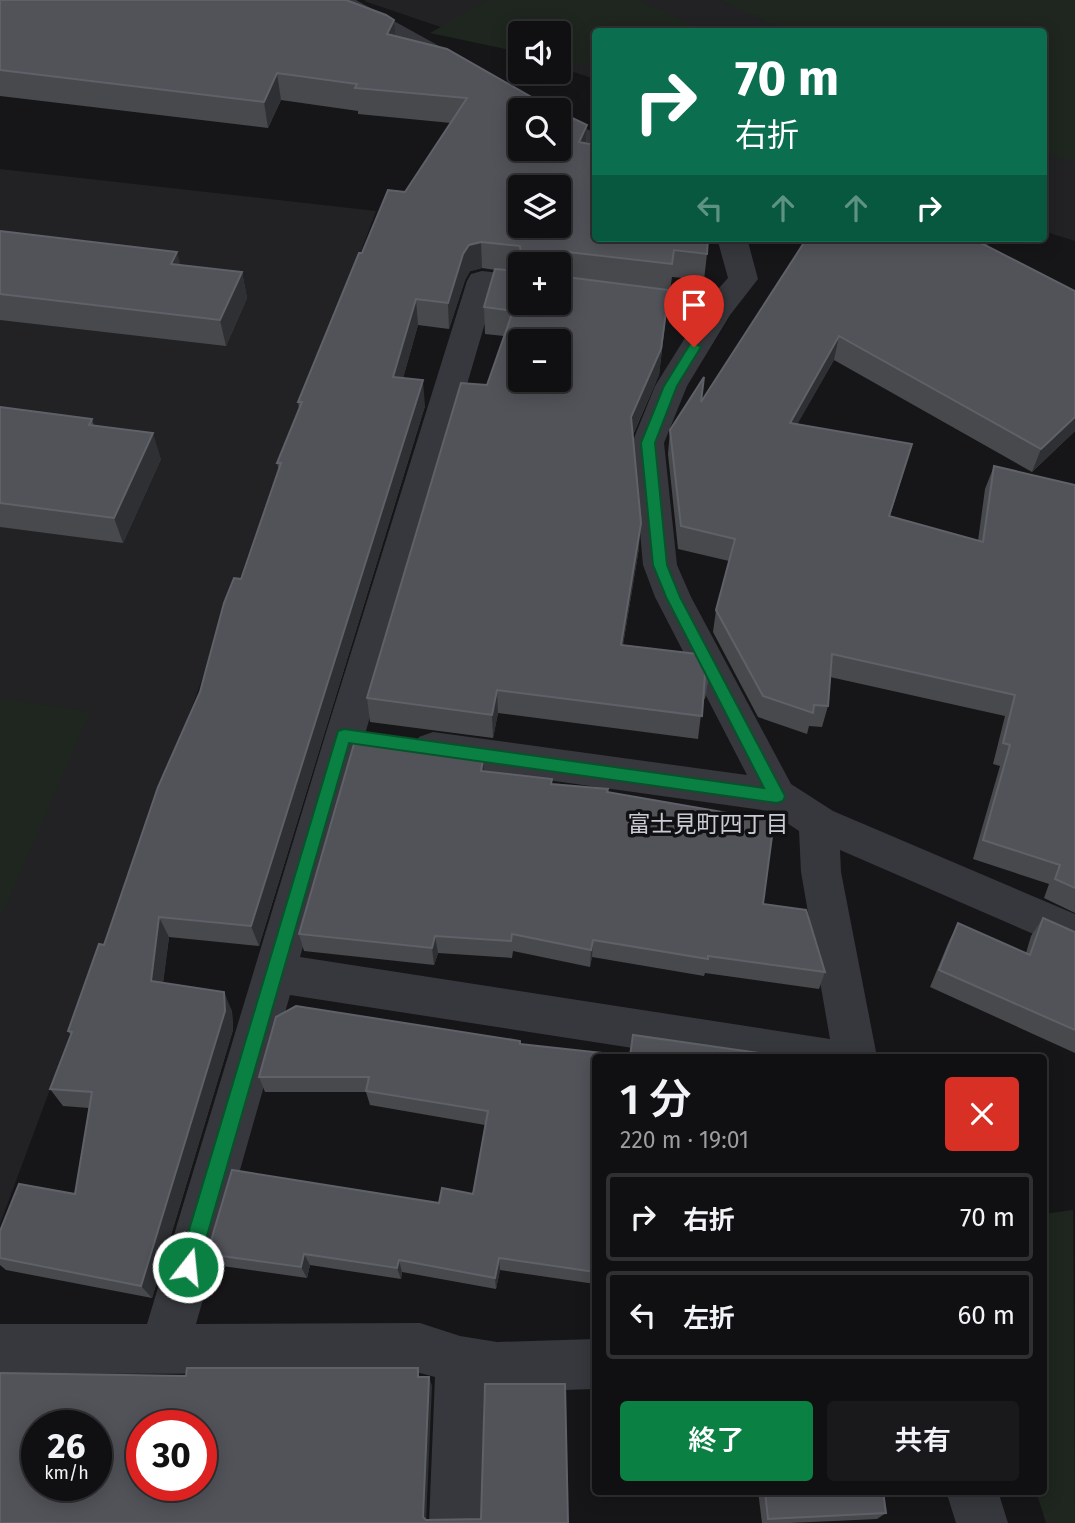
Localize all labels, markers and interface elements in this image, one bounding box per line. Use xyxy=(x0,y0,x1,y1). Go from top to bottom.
map controls xyxy=(508,21,571,392)
button: sound xyxy=(508,21,571,84)
text: 70 m xyxy=(735,49,839,108)
icon: right xyxy=(620,56,711,147)
button: search xyxy=(508,98,571,161)
text: 右折 xyxy=(735,116,799,154)
button: layers xyxy=(508,175,571,238)
icon: left xyxy=(691,189,729,227)
icon: ahead xyxy=(764,189,802,227)
icon: ahead xyxy=(837,189,875,227)
icon: right xyxy=(910,189,948,227)
button: + xyxy=(508,252,571,315)
pin xyxy=(664,275,724,347)
icon: arrive xyxy=(675,286,713,324)
button: − xyxy=(508,329,571,392)
district label: 富士見町四丁目 xyxy=(628,810,789,838)
text: 1 分 xyxy=(620,1075,691,1125)
button: close xyxy=(945,1077,1019,1151)
text: 220 m · 19:01 xyxy=(620,1126,749,1154)
icon: right xyxy=(624,1198,662,1236)
text: 70 m xyxy=(960,1202,1015,1233)
text: 右折 xyxy=(683,1205,735,1236)
position arrow xyxy=(151,1230,225,1304)
icon: left xyxy=(624,1296,662,1334)
text: 60 m xyxy=(957,1300,1015,1331)
text: 左折 xyxy=(683,1303,735,1334)
button: 終了 xyxy=(620,1401,813,1481)
button: 共有 xyxy=(827,1401,1019,1481)
speed limit sign: 30 xyxy=(126,1410,217,1501)
text: 26 xyxy=(48,1425,85,1467)
text: km/h xyxy=(44,1462,89,1484)

